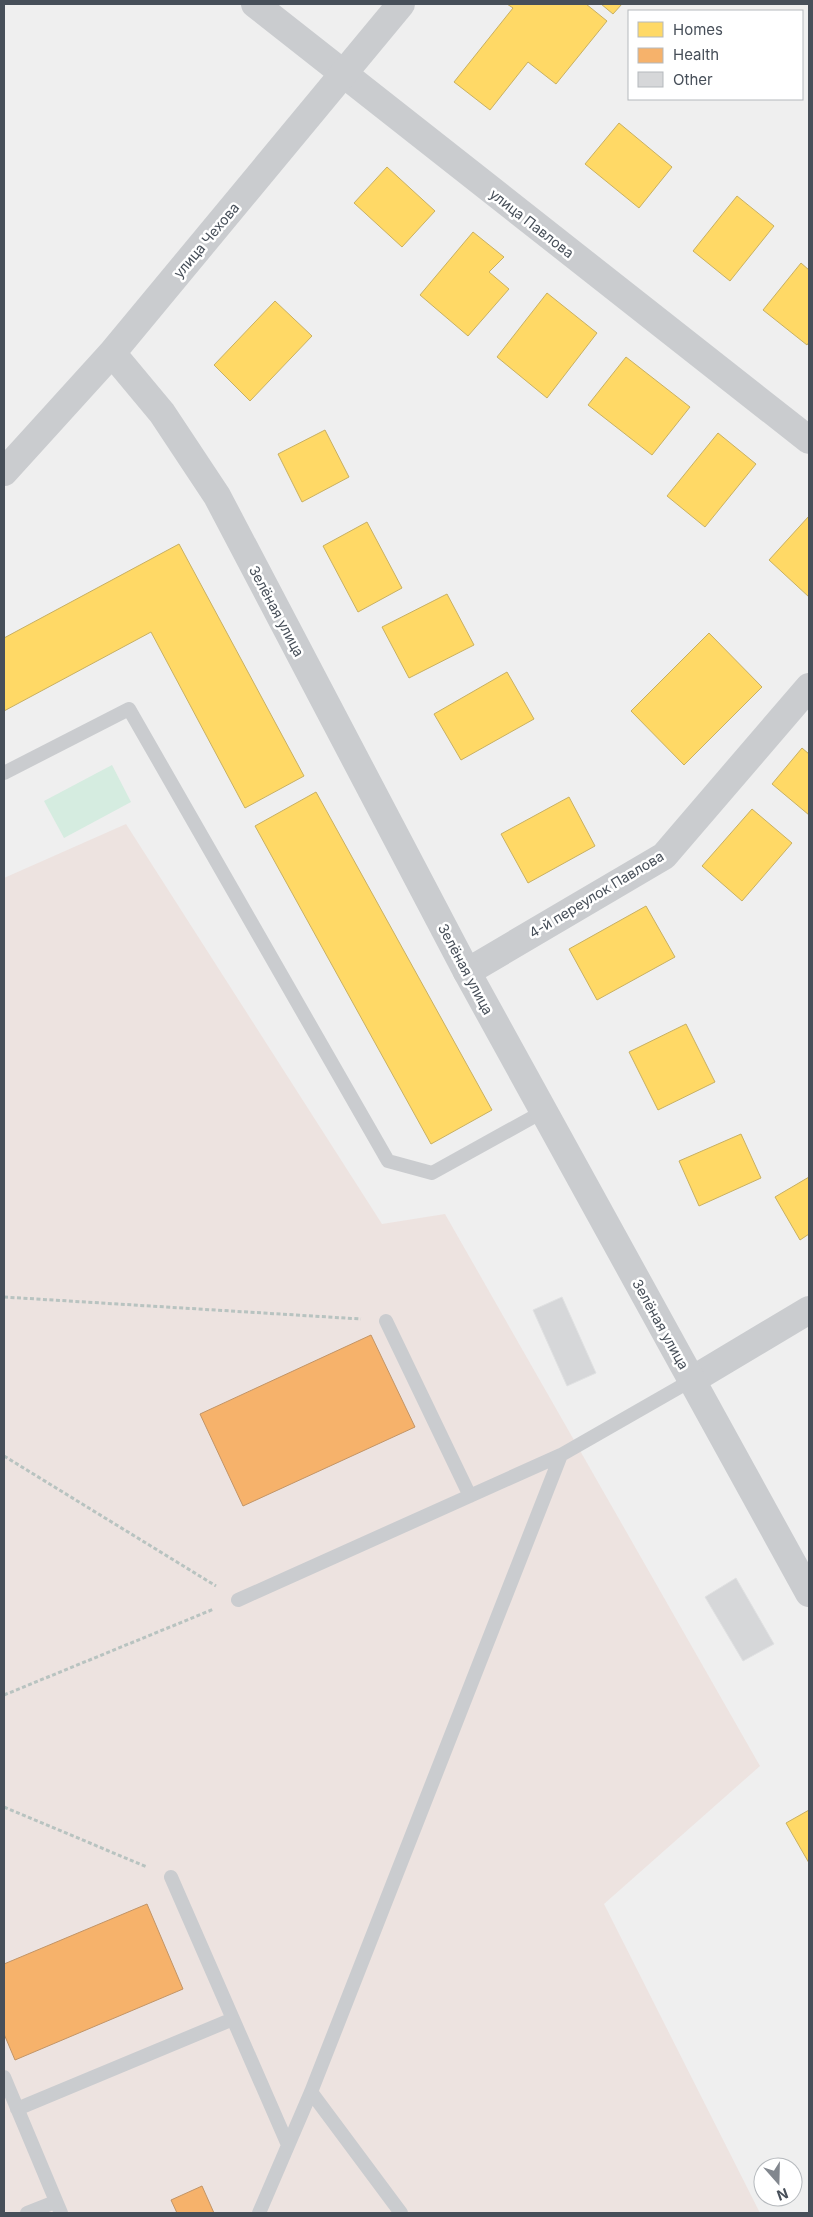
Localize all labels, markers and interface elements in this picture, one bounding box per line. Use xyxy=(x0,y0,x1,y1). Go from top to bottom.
legend xyxy=(628,10,803,100)
text: Homes xyxy=(673,20,723,39)
text: Health xyxy=(673,45,719,64)
text: Other xyxy=(673,70,713,89)
street label: улица Павлова xyxy=(487,185,577,261)
street label: улица Чехова xyxy=(170,199,242,281)
street label: Зелёная улица xyxy=(246,563,308,659)
street label: 4-й переулок Павлова xyxy=(526,847,666,941)
street label: Зелёная улица xyxy=(435,921,497,1017)
street label: Зелёная улица xyxy=(629,1276,693,1372)
north arrow xyxy=(753,2157,803,2207)
text: N xyxy=(775,2185,791,2204)

